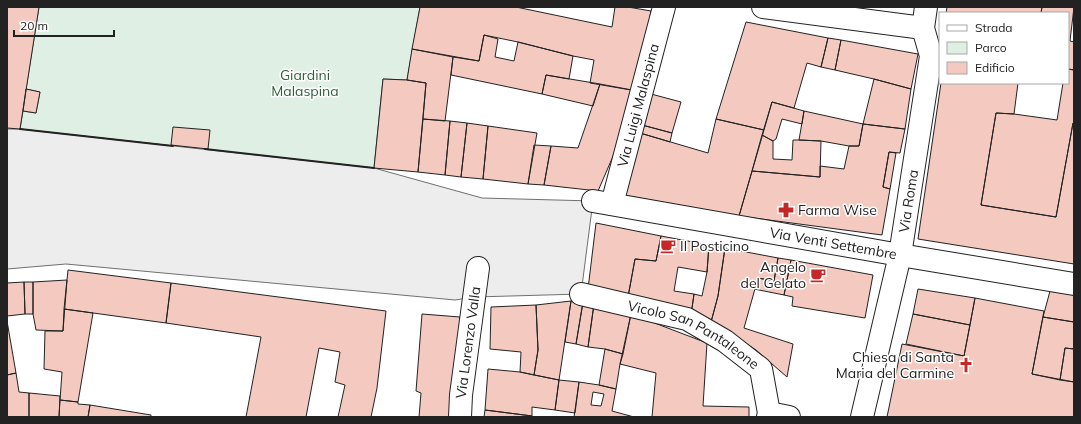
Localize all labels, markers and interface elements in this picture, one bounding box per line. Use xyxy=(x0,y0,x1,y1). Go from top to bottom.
scale bar xyxy=(14,12,114,38)
legend xyxy=(939,12,1069,84)
text: 20 m xyxy=(20,18,48,33)
text: Strada xyxy=(975,20,1013,35)
text: Parco xyxy=(975,40,1007,55)
street label: Via Luigi Malaspina xyxy=(613,42,663,169)
text: Edificio xyxy=(975,60,1015,75)
park label: Giardini Malaspina xyxy=(271,66,339,100)
street label: Via Roma xyxy=(895,168,922,234)
pharmacy icon: Farma Wise xyxy=(777,201,795,219)
place label: Farma Wise xyxy=(798,201,877,219)
street label: Via Venti Settembre xyxy=(768,223,898,263)
cafe icon: Il Posticino xyxy=(659,237,677,255)
place label: Il Posticino xyxy=(680,237,749,255)
place label: Angelo del Gelato xyxy=(741,258,806,292)
cafe icon: Angelo del Gelato xyxy=(809,266,827,284)
street label: Via Lorenzo Valla xyxy=(452,285,484,400)
street label: Vicolo San Pantaleone xyxy=(626,296,763,373)
place label: Chiesa di Santa Maria del Carmine xyxy=(836,348,954,382)
church icon: Chiesa di Santa Maria del Carmine xyxy=(957,356,975,374)

